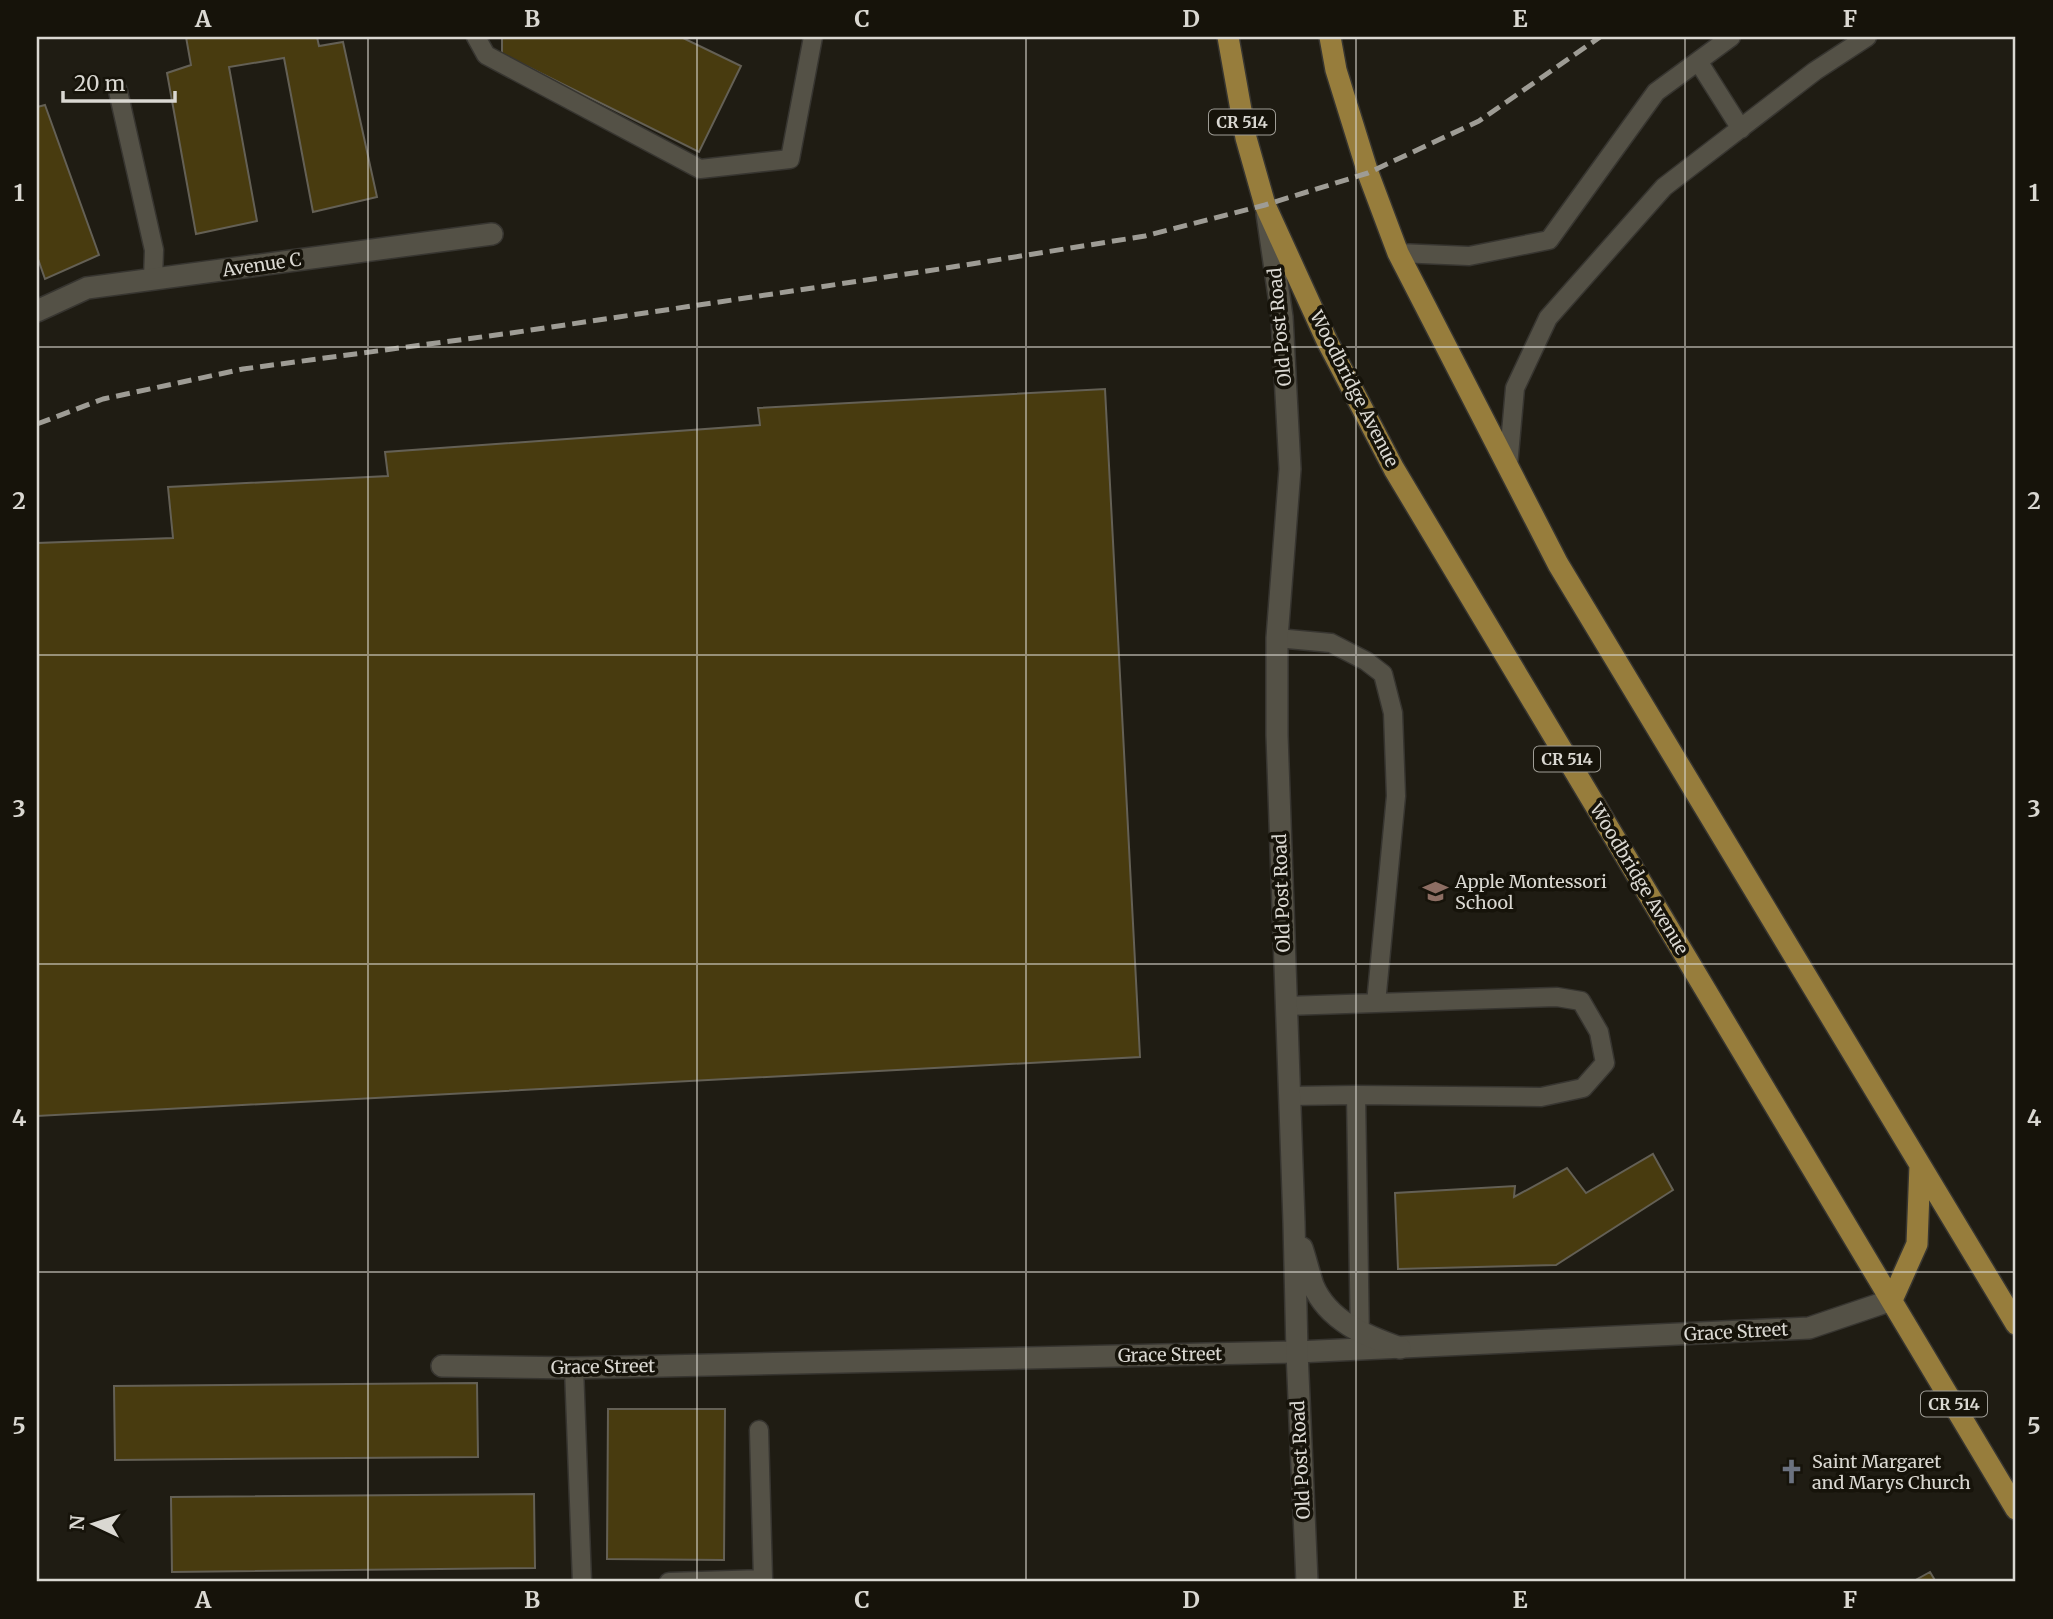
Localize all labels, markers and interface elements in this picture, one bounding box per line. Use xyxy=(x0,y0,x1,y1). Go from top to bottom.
text: A xyxy=(194,4,212,33)
text: B xyxy=(524,4,540,33)
text: C xyxy=(854,4,870,33)
text: D xyxy=(1182,4,1200,33)
text: E xyxy=(1512,4,1528,33)
text: F xyxy=(1843,4,1857,33)
scale bar xyxy=(63,60,175,104)
text: 20 m xyxy=(74,70,126,97)
road number: CR 514 xyxy=(1209,110,1275,134)
text: 1 xyxy=(14,178,25,207)
text: 1 xyxy=(2029,178,2040,207)
street label: Avenue C xyxy=(220,248,303,282)
street label: Old Post Road xyxy=(1263,267,1296,387)
street label: Woodbridge Avenue xyxy=(1305,306,1404,471)
text: 2 xyxy=(12,486,26,515)
text: 2 xyxy=(2027,486,2041,515)
road number: CR 514 xyxy=(1534,746,1600,772)
text: 3 xyxy=(12,794,26,823)
text: 3 xyxy=(2027,794,2041,823)
street label: Woodbridge Avenue xyxy=(1585,798,1694,959)
street label: Old Post Road xyxy=(1268,833,1295,953)
place label: Apple Montessori School xyxy=(1454,870,1607,914)
school or university icon: Apple Montessori School xyxy=(1421,878,1449,906)
text: 4 xyxy=(12,1103,27,1132)
text: 4 xyxy=(2027,1103,2042,1132)
street label: Grace Street xyxy=(1683,1317,1789,1346)
street label: Grace Street xyxy=(1118,1342,1222,1367)
street label: Grace Street xyxy=(551,1354,655,1379)
road number: CR 514 xyxy=(1921,1392,1987,1416)
street label: Old Post Road xyxy=(1286,1400,1315,1520)
text: 5 xyxy=(12,1411,26,1440)
text: 5 xyxy=(2027,1411,2041,1440)
place label: Saint Margaret and Marys Church xyxy=(1812,1450,1971,1494)
church icon: Saint Margaret and Marys Church xyxy=(1778,1458,1806,1486)
north arrow xyxy=(60,1490,130,1560)
text: N xyxy=(65,1514,90,1531)
text: A xyxy=(194,1585,212,1614)
text: B xyxy=(524,1585,540,1614)
text: C xyxy=(854,1585,870,1614)
text: D xyxy=(1182,1585,1200,1614)
text: E xyxy=(1512,1585,1528,1614)
text: F xyxy=(1843,1585,1857,1614)

